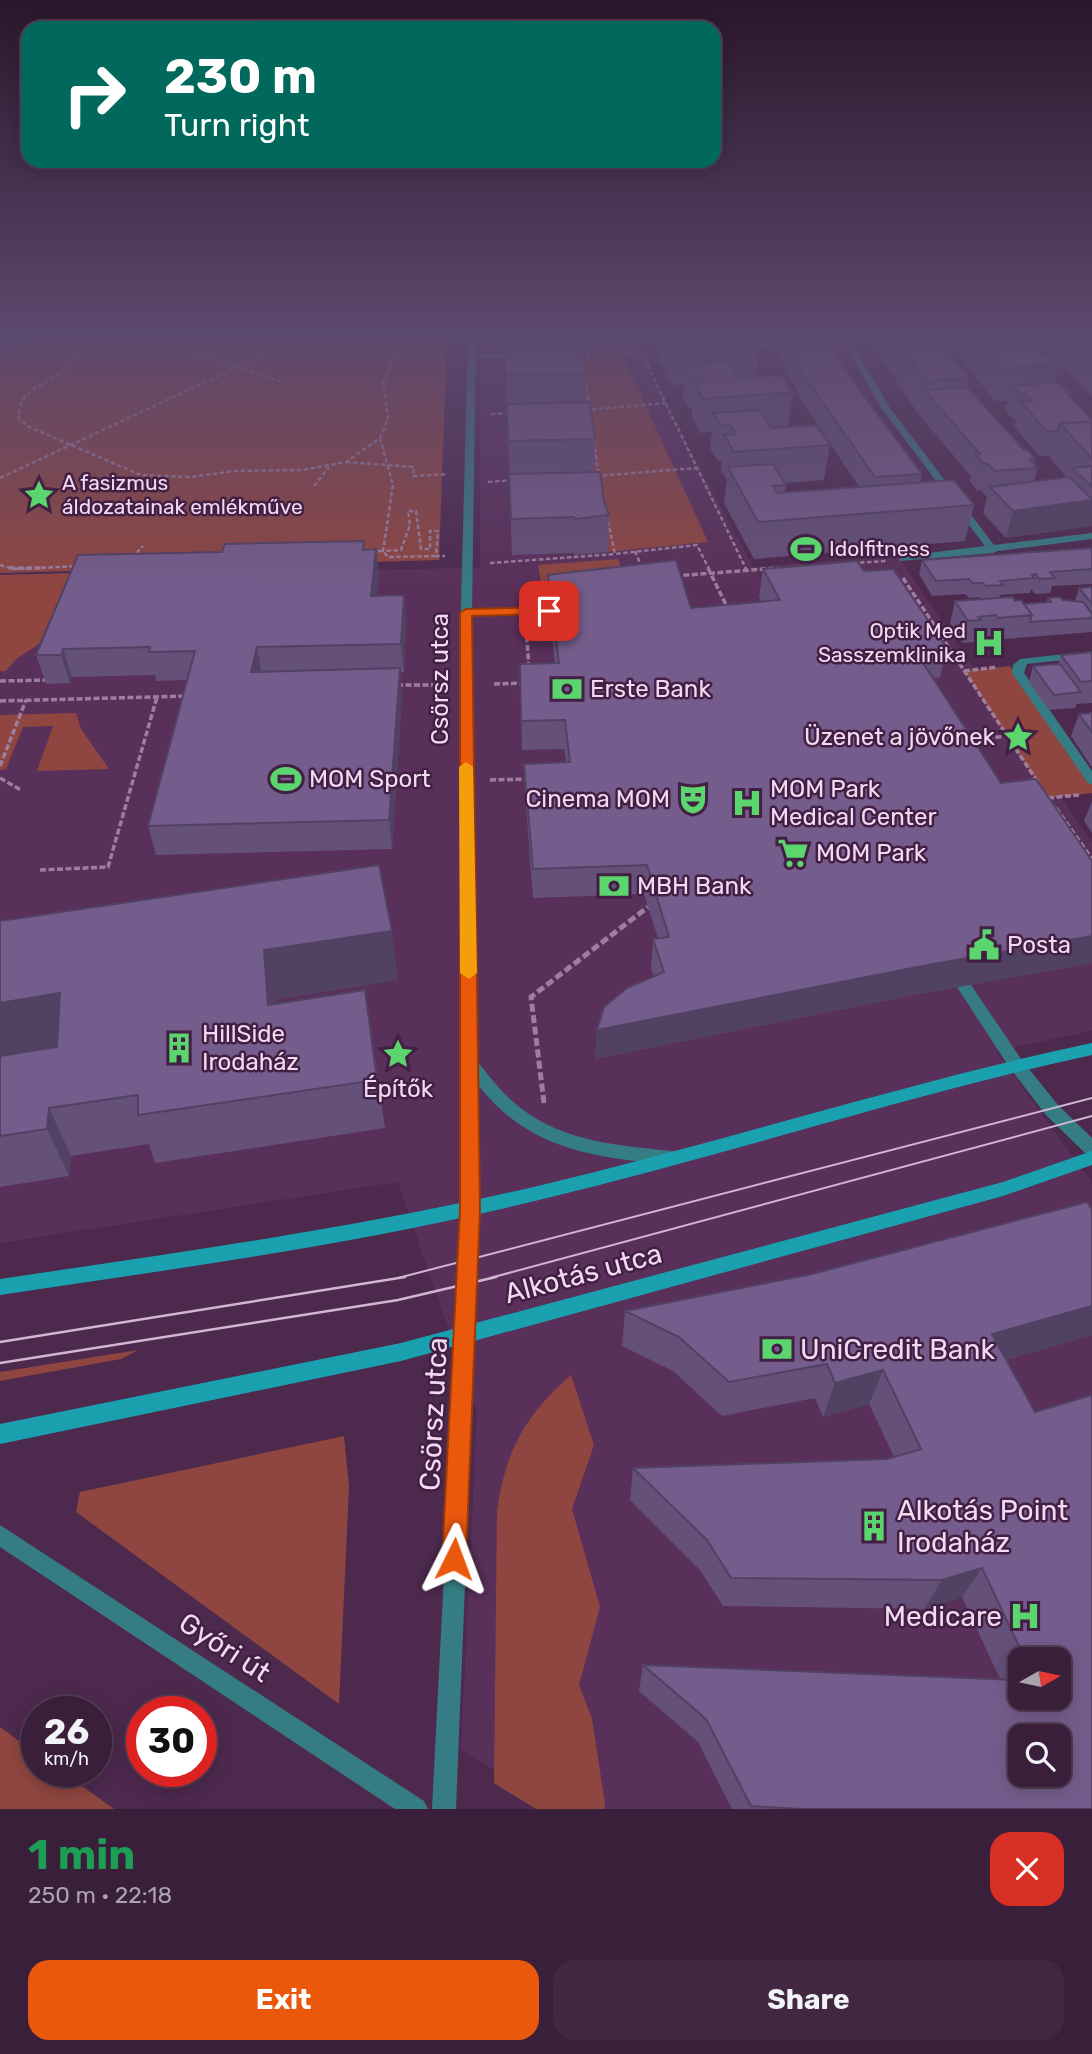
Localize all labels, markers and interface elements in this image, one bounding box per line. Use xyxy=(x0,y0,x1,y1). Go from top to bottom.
text: 230 m xyxy=(164,47,317,105)
icon: right xyxy=(49,49,140,140)
text: Turn right xyxy=(164,106,309,144)
place label: A fasizmus áldozatainak emlékműve xyxy=(62,470,303,519)
place icon: A fasizmus áldozatainak emlékműve xyxy=(22,478,56,512)
sports icon: Idolfitness xyxy=(789,532,823,566)
place label: Idolfitness xyxy=(829,536,930,561)
pin xyxy=(519,581,579,641)
icon: arrive xyxy=(530,592,568,630)
street label: Csörsz utca xyxy=(426,613,454,745)
place label: Optik Med Sasszemklinika xyxy=(818,618,966,667)
hospital icon: Optik Med Sasszemklinika xyxy=(972,626,1006,660)
bank icon: Erste Bank xyxy=(550,672,584,706)
place label: Erste Bank xyxy=(590,675,711,703)
place icon: Üzenet a jövőnek xyxy=(1001,720,1035,754)
place label: Üzenet a jövőnek xyxy=(804,723,996,751)
sports icon: MOM Sport xyxy=(269,762,303,796)
place label: MOM Sport xyxy=(309,765,431,793)
place label: MOM Park Medical Center xyxy=(770,775,937,831)
theatre icon: Cinema MOM xyxy=(676,782,710,816)
place label: Cinema MOM xyxy=(525,785,670,813)
hospital icon: MOM Park Medical Center xyxy=(730,786,764,820)
supermarket icon: MOM Park xyxy=(776,836,810,870)
place label: MOM Park xyxy=(816,839,927,867)
bank icon: MBH Bank xyxy=(597,869,631,903)
place label: MBH Bank xyxy=(637,872,752,900)
public building icon: Posta xyxy=(967,928,1001,962)
place label: Posta xyxy=(1007,931,1071,959)
place label: HillSide Irodaház xyxy=(202,1020,299,1076)
building icon: HillSide Irodaház xyxy=(162,1031,196,1065)
place icon: Építők xyxy=(381,1037,415,1071)
place label: Építők xyxy=(363,1075,434,1103)
street label: Alkotás utca xyxy=(501,1237,665,1310)
bank icon: UniCredit Bank xyxy=(760,1332,794,1366)
place label: UniCredit Bank xyxy=(800,1333,995,1366)
street label: Csörsz utca xyxy=(413,1336,454,1492)
place label: Alkotás Point Irodaház xyxy=(897,1494,1068,1559)
building icon: Alkotás Point Irodaház xyxy=(857,1509,891,1543)
position arrow xyxy=(417,1522,491,1596)
hospital icon: Medicare xyxy=(1008,1599,1042,1633)
place label: Medicare xyxy=(884,1600,1002,1633)
street label: Győri út xyxy=(173,1606,277,1689)
north arrow xyxy=(1008,1647,1071,1710)
map controls xyxy=(1008,1647,1071,1787)
speed limit sign: 30 xyxy=(126,1696,217,1787)
text: 26 xyxy=(44,1711,89,1753)
button: search xyxy=(1008,1724,1071,1787)
text: km/h xyxy=(44,1748,89,1770)
text: 1 min xyxy=(28,1830,135,1880)
button: close xyxy=(990,1832,1064,1906)
text: 250 m · 22:18 xyxy=(28,1881,172,1909)
button: Exit xyxy=(28,1960,539,2040)
button: Share xyxy=(553,1960,1064,2040)

